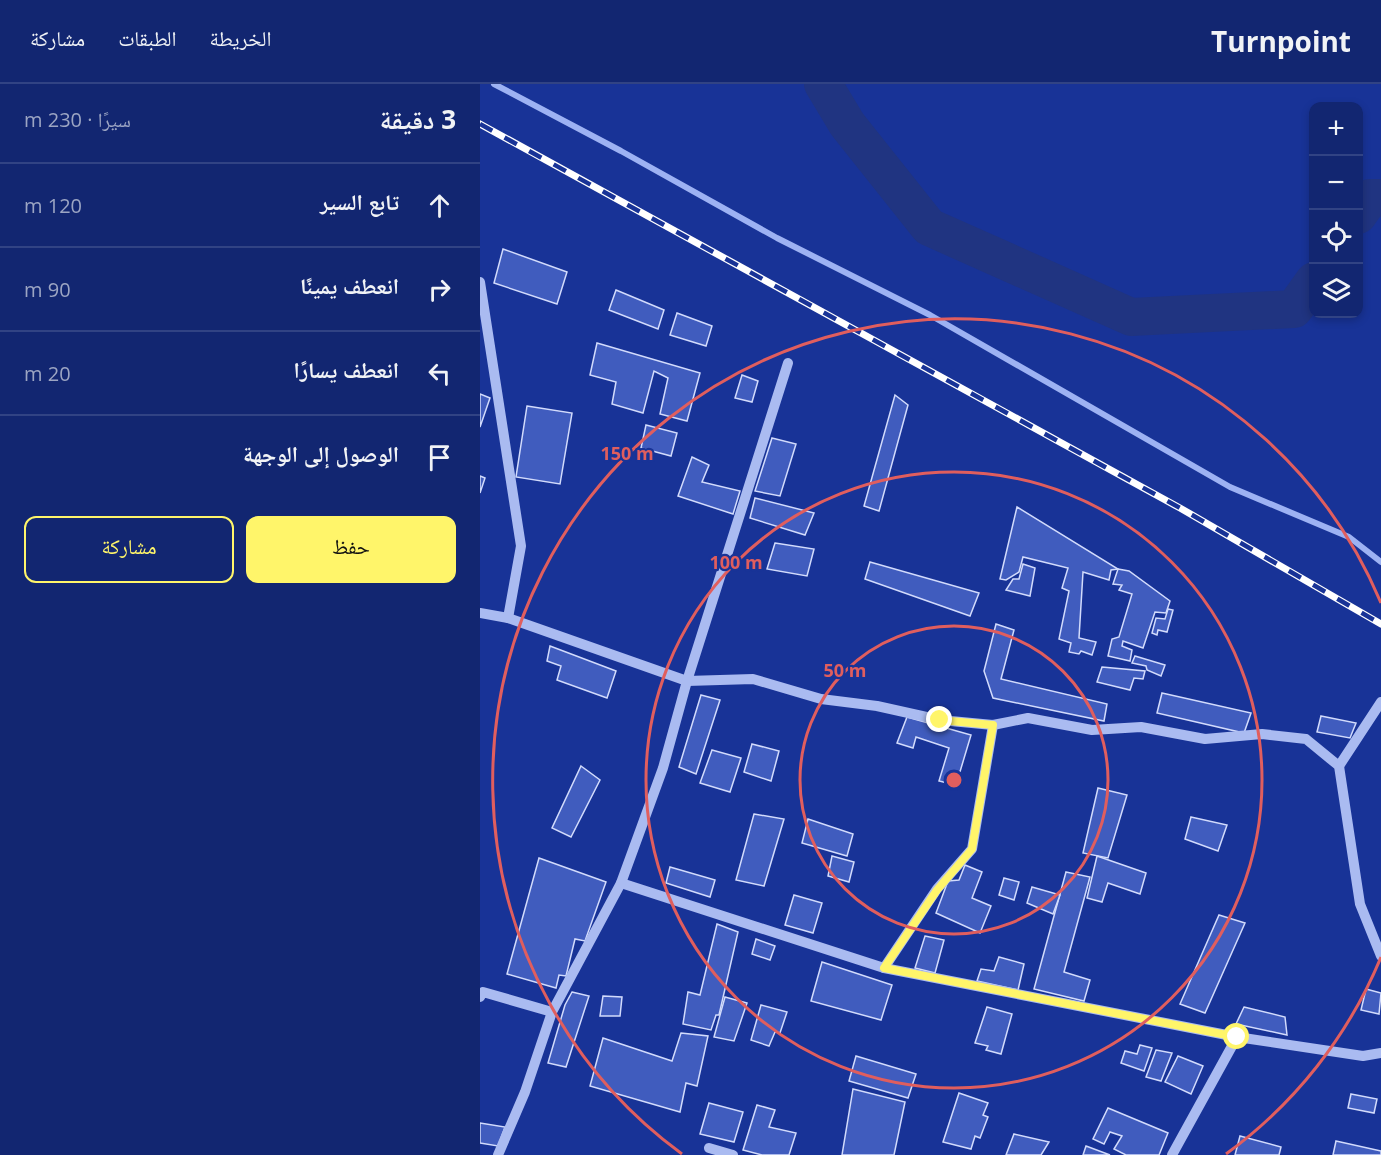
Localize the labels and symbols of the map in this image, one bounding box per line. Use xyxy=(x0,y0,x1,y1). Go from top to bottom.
text: 150 m xyxy=(600,441,654,465)
text: 100 m xyxy=(709,550,763,574)
text: 50 m xyxy=(824,658,866,682)
route end xyxy=(926,706,952,732)
centre of rings xyxy=(944,770,964,790)
route start xyxy=(1223,1023,1249,1049)

